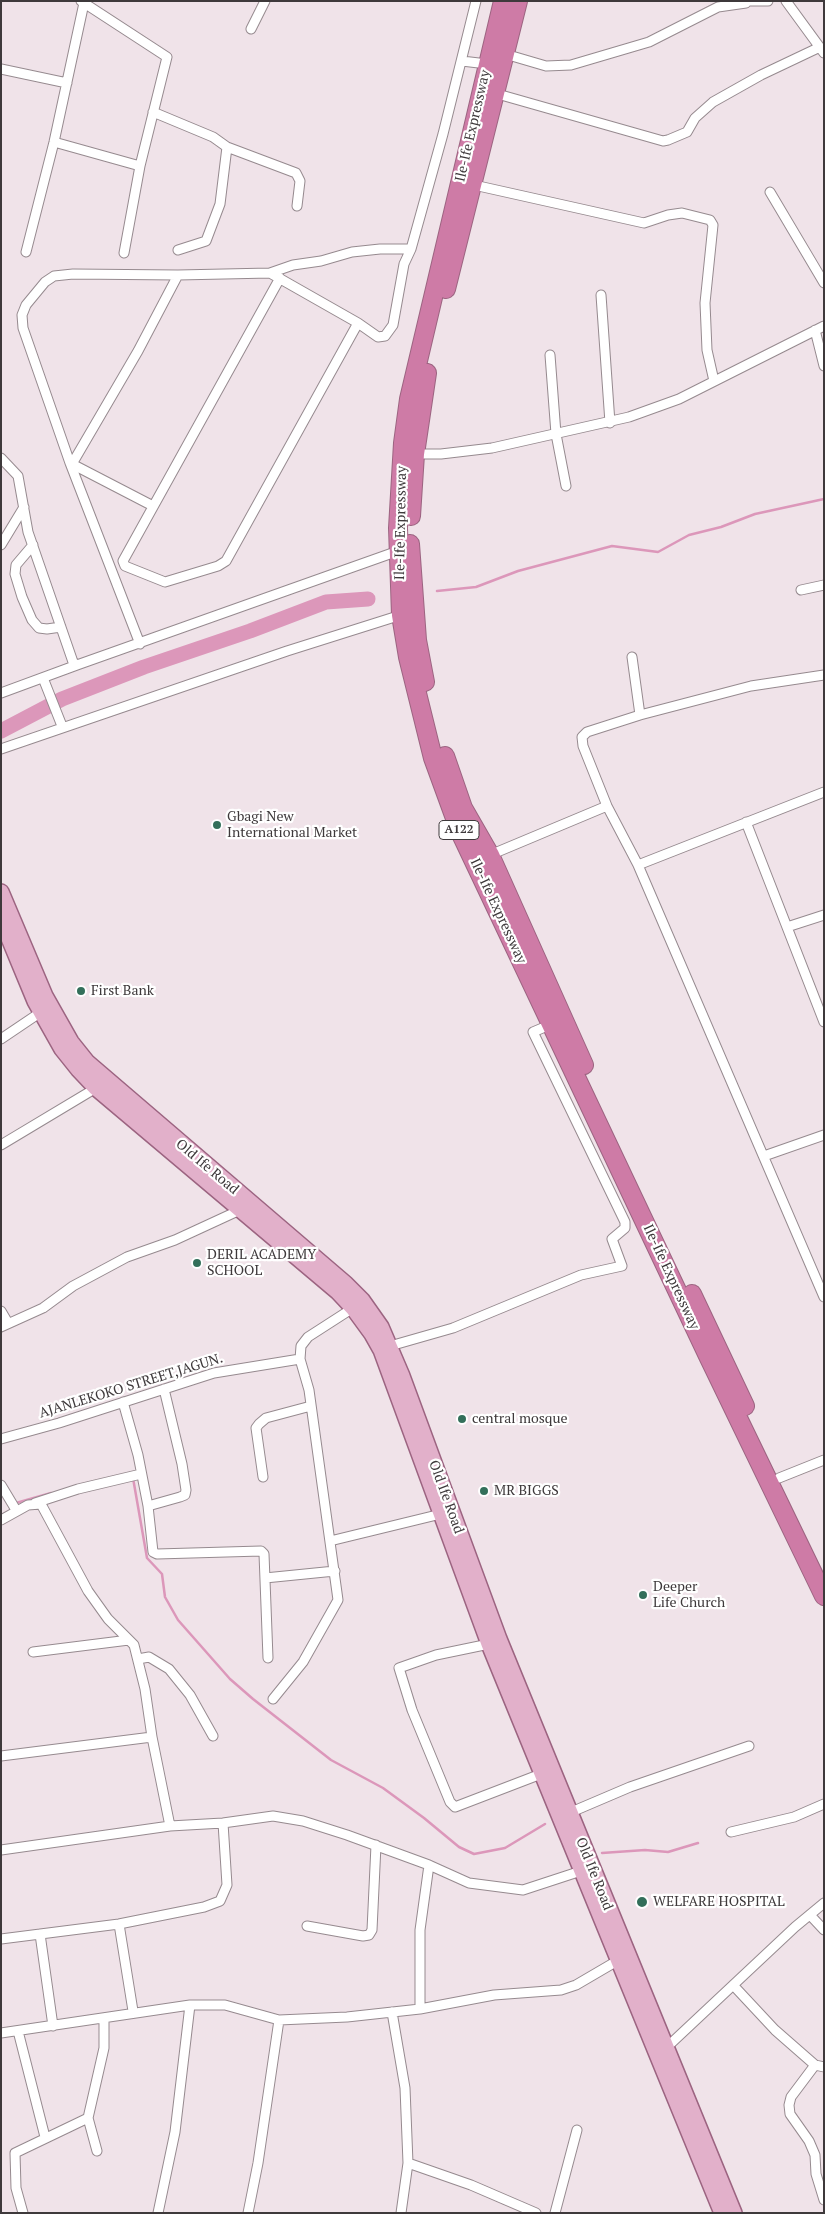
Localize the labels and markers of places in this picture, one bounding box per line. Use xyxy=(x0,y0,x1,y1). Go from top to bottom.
place label: Gbagi New International Market xyxy=(227,809,357,842)
marker: Gbagi New International Market xyxy=(211,819,223,831)
place label: First Bank xyxy=(91,983,154,999)
marker: First Bank xyxy=(75,985,87,997)
place label: DERIL ACADEMY SCHOOL xyxy=(207,1247,316,1280)
marker: DERIL ACADEMY SCHOOL xyxy=(191,1257,203,1269)
place label: central mosque xyxy=(472,1411,568,1427)
marker: central mosque xyxy=(456,1413,468,1425)
place label: MR BIGGS xyxy=(494,1483,559,1499)
marker: MR BIGGS xyxy=(478,1485,490,1497)
place label: Deeper Life Church xyxy=(653,1579,725,1611)
marker: Deeper Life Church xyxy=(637,1589,649,1601)
place label: WELFARE HOSPITAL xyxy=(653,1894,785,1910)
marker: WELFARE HOSPITAL xyxy=(635,1895,649,1909)

